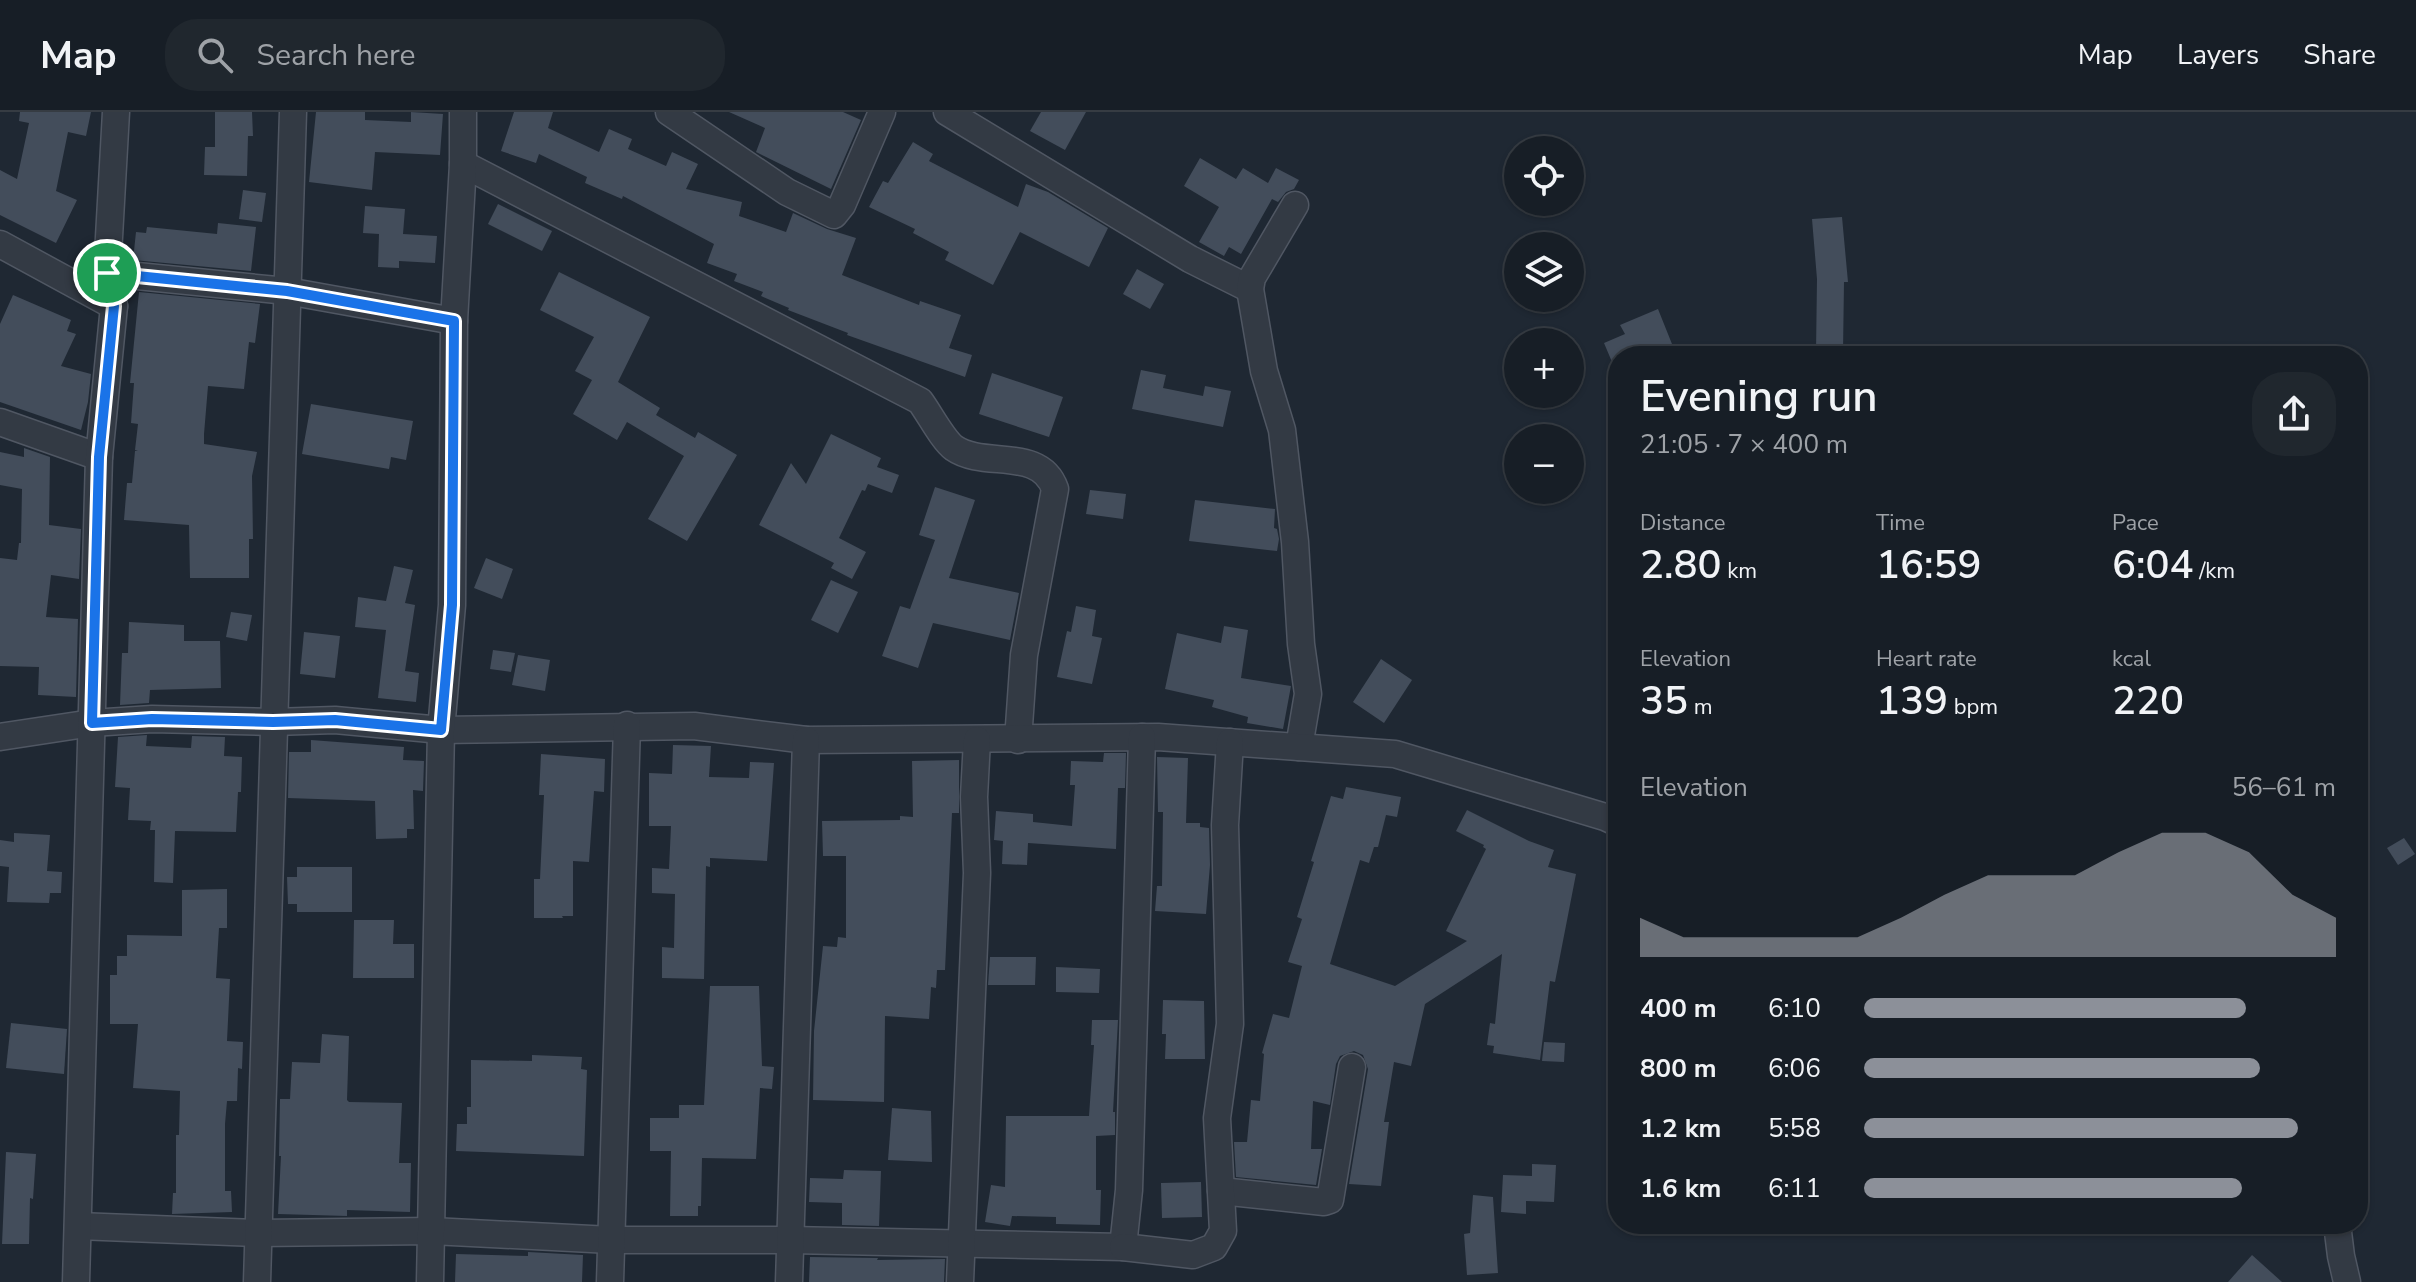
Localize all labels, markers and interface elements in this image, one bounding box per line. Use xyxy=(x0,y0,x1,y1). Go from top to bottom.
search box xyxy=(165,19,725,91)
text: Map xyxy=(40,30,117,81)
icon: search xyxy=(193,33,237,77)
text: Search here xyxy=(257,35,416,76)
text: Map xyxy=(2078,36,2133,74)
text: Layers xyxy=(2177,36,2259,74)
text: Share xyxy=(2303,36,2376,74)
map controls xyxy=(1504,136,1584,504)
button: locate xyxy=(1504,136,1584,216)
button: layers xyxy=(1504,232,1584,312)
pin xyxy=(73,239,141,307)
icon: arrive xyxy=(85,251,129,295)
button: + xyxy=(1504,328,1584,408)
text: Evening run xyxy=(1640,367,1878,427)
button: share xyxy=(2252,372,2336,456)
button: − xyxy=(1504,424,1584,504)
text: 21:05 · 7 × 400 m xyxy=(1640,427,1848,462)
text: Distance xyxy=(1640,508,1725,538)
text: Time xyxy=(1876,508,1925,538)
text: Pace xyxy=(2112,508,2159,538)
text: 2.80 xyxy=(1640,538,1721,592)
text: 16:59 xyxy=(1876,538,1981,592)
text: 6:04 xyxy=(2112,538,2193,592)
text: km xyxy=(1721,556,1757,586)
text: /km xyxy=(2193,556,2235,586)
text: Elevation xyxy=(1640,644,1731,674)
text: Heart rate xyxy=(1876,644,1977,674)
text: kcal xyxy=(2112,644,2151,674)
text: 35 xyxy=(1640,674,1688,728)
text: 139 xyxy=(1876,674,1948,728)
text: 220 xyxy=(2112,674,2184,728)
text: m xyxy=(1688,692,1713,722)
text: bpm xyxy=(1948,692,1998,722)
text: Elevation xyxy=(1640,770,1748,805)
text: 56–61 m xyxy=(2232,770,2336,805)
text: 400 m xyxy=(1640,991,1717,1026)
text: 6:10 xyxy=(1768,991,1821,1026)
text: 800 m xyxy=(1640,1051,1717,1086)
text: 6:06 xyxy=(1768,1051,1821,1086)
text: 1.2 km xyxy=(1640,1111,1721,1146)
text: 5:58 xyxy=(1768,1111,1821,1146)
text: 1.6 km xyxy=(1640,1171,1721,1206)
text: 6:11 xyxy=(1768,1171,1821,1206)

